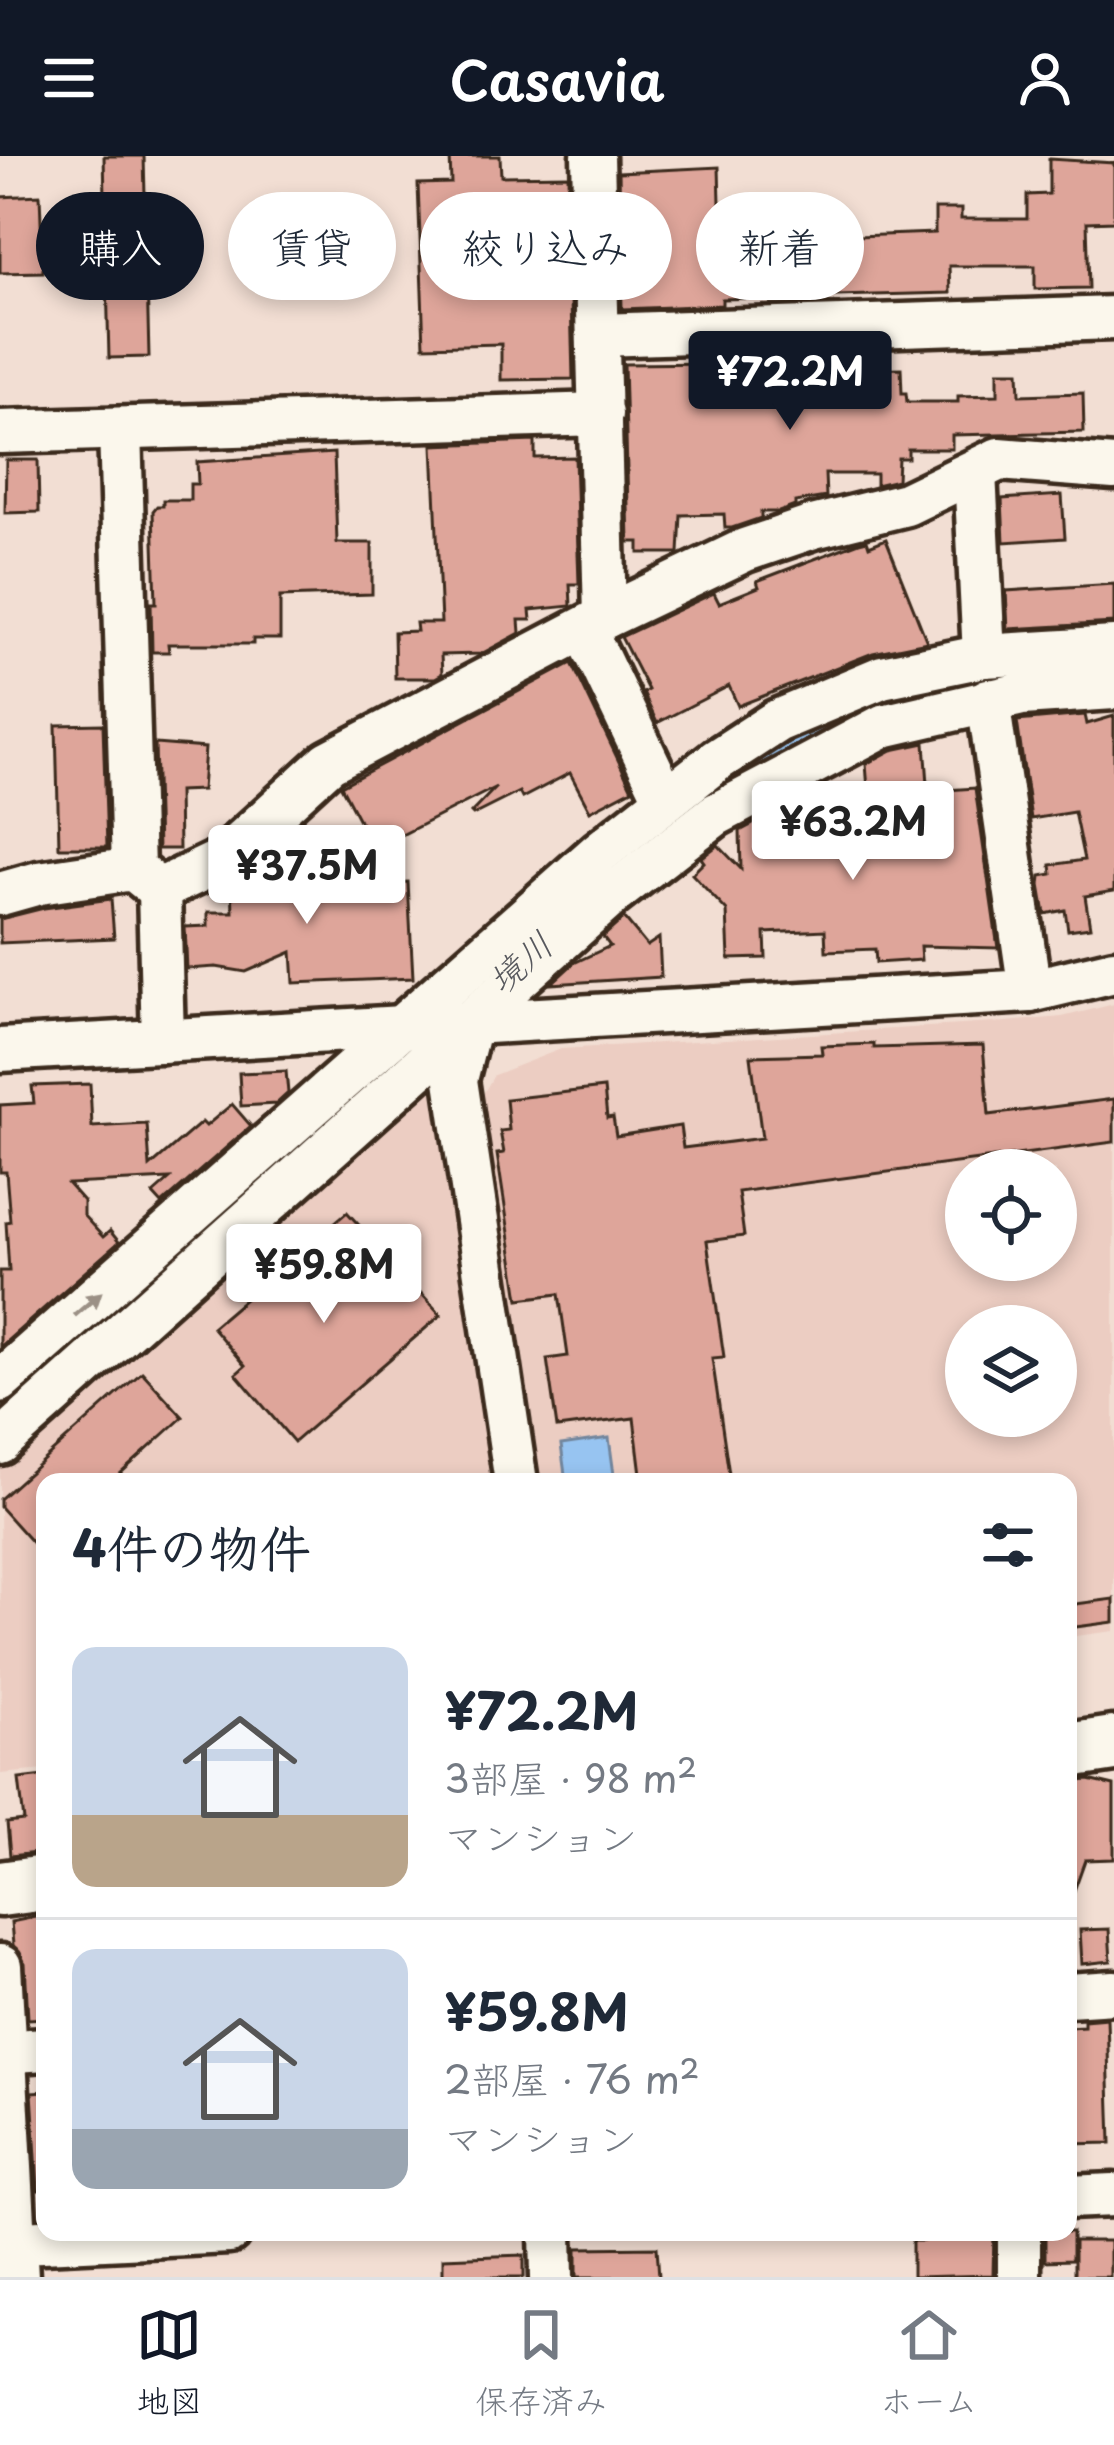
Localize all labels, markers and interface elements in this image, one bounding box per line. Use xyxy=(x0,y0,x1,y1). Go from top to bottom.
text: Casavia xyxy=(449,38,665,119)
icon: menu xyxy=(36,45,102,111)
icon: person xyxy=(1012,45,1078,111)
chip: 購入 xyxy=(36,192,204,300)
chip: 賃貸 xyxy=(228,192,396,300)
chip: 絞り込み xyxy=(420,192,672,300)
chip: 新着 xyxy=(696,192,864,300)
pin: ¥72.2M xyxy=(692,331,888,433)
text: ¥72.2M xyxy=(716,340,864,399)
pin: ¥63.2M xyxy=(755,781,951,883)
text: ¥63.2M xyxy=(779,790,927,849)
pin: ¥37.5M xyxy=(209,825,405,927)
text: ¥37.5M xyxy=(235,834,379,893)
water label: 境川 xyxy=(474,917,564,1005)
map controls xyxy=(945,1149,1077,1437)
button: locate xyxy=(945,1149,1077,1281)
pin: ¥59.8M xyxy=(226,1224,422,1326)
text: ¥59.8M xyxy=(253,1233,395,1292)
one-way arrow xyxy=(73,1291,102,1318)
button: layers xyxy=(945,1305,1077,1437)
text: 4件の物件 xyxy=(72,1507,311,1584)
icon: filters xyxy=(975,1512,1041,1578)
text: ¥72.2M xyxy=(444,1670,639,1747)
icon: home xyxy=(168,1695,312,1839)
text: 3部屋 · 98 m² xyxy=(444,1747,697,1806)
text: マンション xyxy=(444,1806,637,1865)
text: ¥59.8M xyxy=(444,1971,629,2048)
icon: home xyxy=(168,1997,312,2141)
text: 2部屋 · 76 m² xyxy=(444,2048,700,2107)
text: マンション xyxy=(444,2107,637,2166)
tab: 地図 xyxy=(136,2302,202,2424)
tab: 保存済み xyxy=(475,2302,607,2424)
tab: ホーム xyxy=(880,2302,978,2424)

